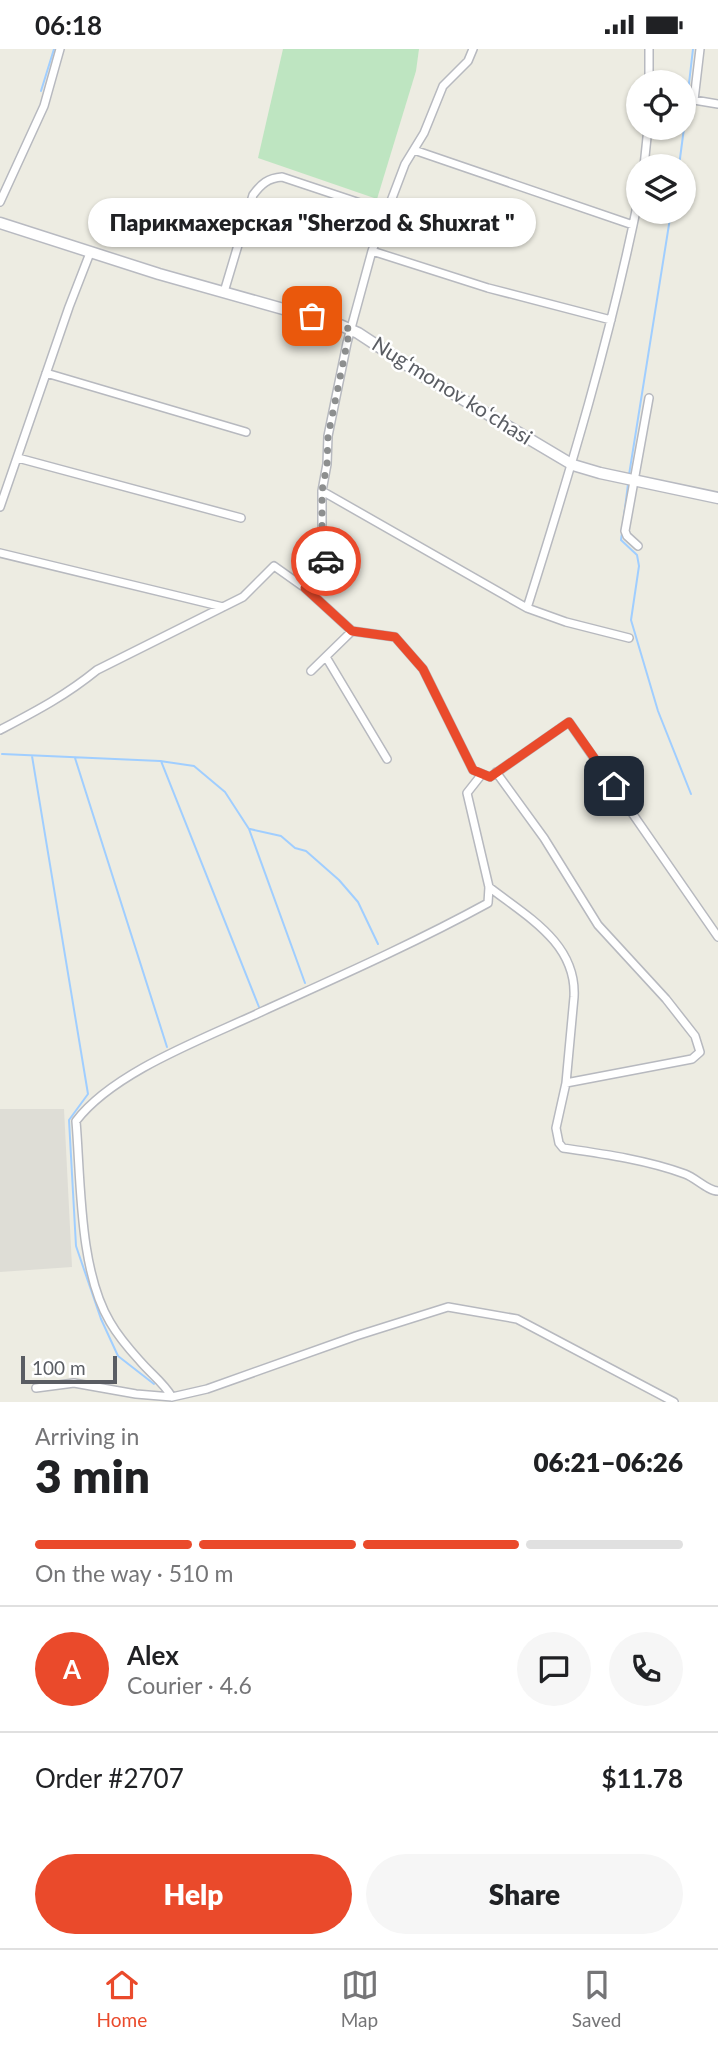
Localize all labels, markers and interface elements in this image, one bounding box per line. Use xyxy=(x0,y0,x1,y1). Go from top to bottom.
text: 06:18 xyxy=(35,9,102,41)
map controls xyxy=(626,70,696,224)
button: locate xyxy=(626,70,696,140)
button: layers xyxy=(626,154,696,224)
callout: Парикмахерская "Sherzod & Shuxrat " xyxy=(88,197,536,246)
text: Парикмахерская "Sherzod & Shuxrat " xyxy=(109,208,515,236)
pin xyxy=(282,286,342,346)
icon: bag xyxy=(293,297,331,335)
street label: Nugʻmonov koʻchasi xyxy=(368,330,537,449)
courier xyxy=(291,526,361,596)
icon: car xyxy=(307,542,345,580)
pin xyxy=(584,756,644,816)
icon: home xyxy=(595,767,633,805)
scale bar xyxy=(21,1353,117,1385)
text: 100 m xyxy=(32,1356,86,1379)
text: Arriving in xyxy=(35,1422,139,1450)
text: 06:21–06:26 xyxy=(533,1446,683,1478)
text: 3 min xyxy=(35,1448,150,1503)
text: On the way · 510 m xyxy=(35,1559,234,1587)
button: chat xyxy=(517,1632,591,1706)
button: phone xyxy=(609,1632,683,1706)
text: Alex xyxy=(127,1639,179,1671)
text: A xyxy=(63,1653,81,1685)
text: Courier · 4.6 xyxy=(127,1671,252,1699)
text: Order #2707 xyxy=(35,1762,184,1794)
text: $11.78 xyxy=(601,1762,683,1794)
button: Help xyxy=(35,1854,352,1934)
button: Share xyxy=(366,1854,683,1934)
tab: Home xyxy=(97,1966,147,2031)
tab: Map xyxy=(341,1966,379,2031)
tab: Saved xyxy=(572,1966,621,2031)

